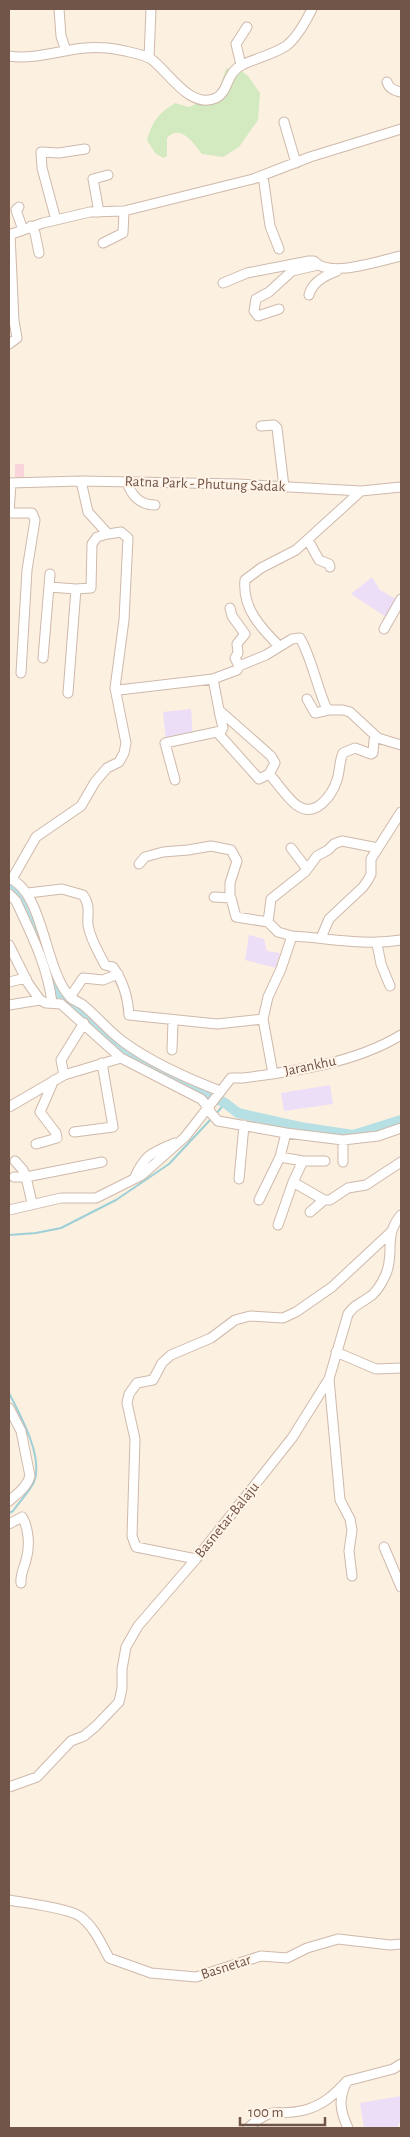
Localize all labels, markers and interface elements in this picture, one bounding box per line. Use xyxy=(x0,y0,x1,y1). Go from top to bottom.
street label: Ratna Park - Phutung Sadak xyxy=(124,474,286,494)
street label: Jarankhu xyxy=(283,1053,338,1079)
street label: Basnetar-Balaju xyxy=(192,1479,262,1561)
street label: Basnetar xyxy=(199,1952,253,1982)
scale bar xyxy=(240,2094,325,2126)
text: 100 m xyxy=(248,2105,283,2120)

